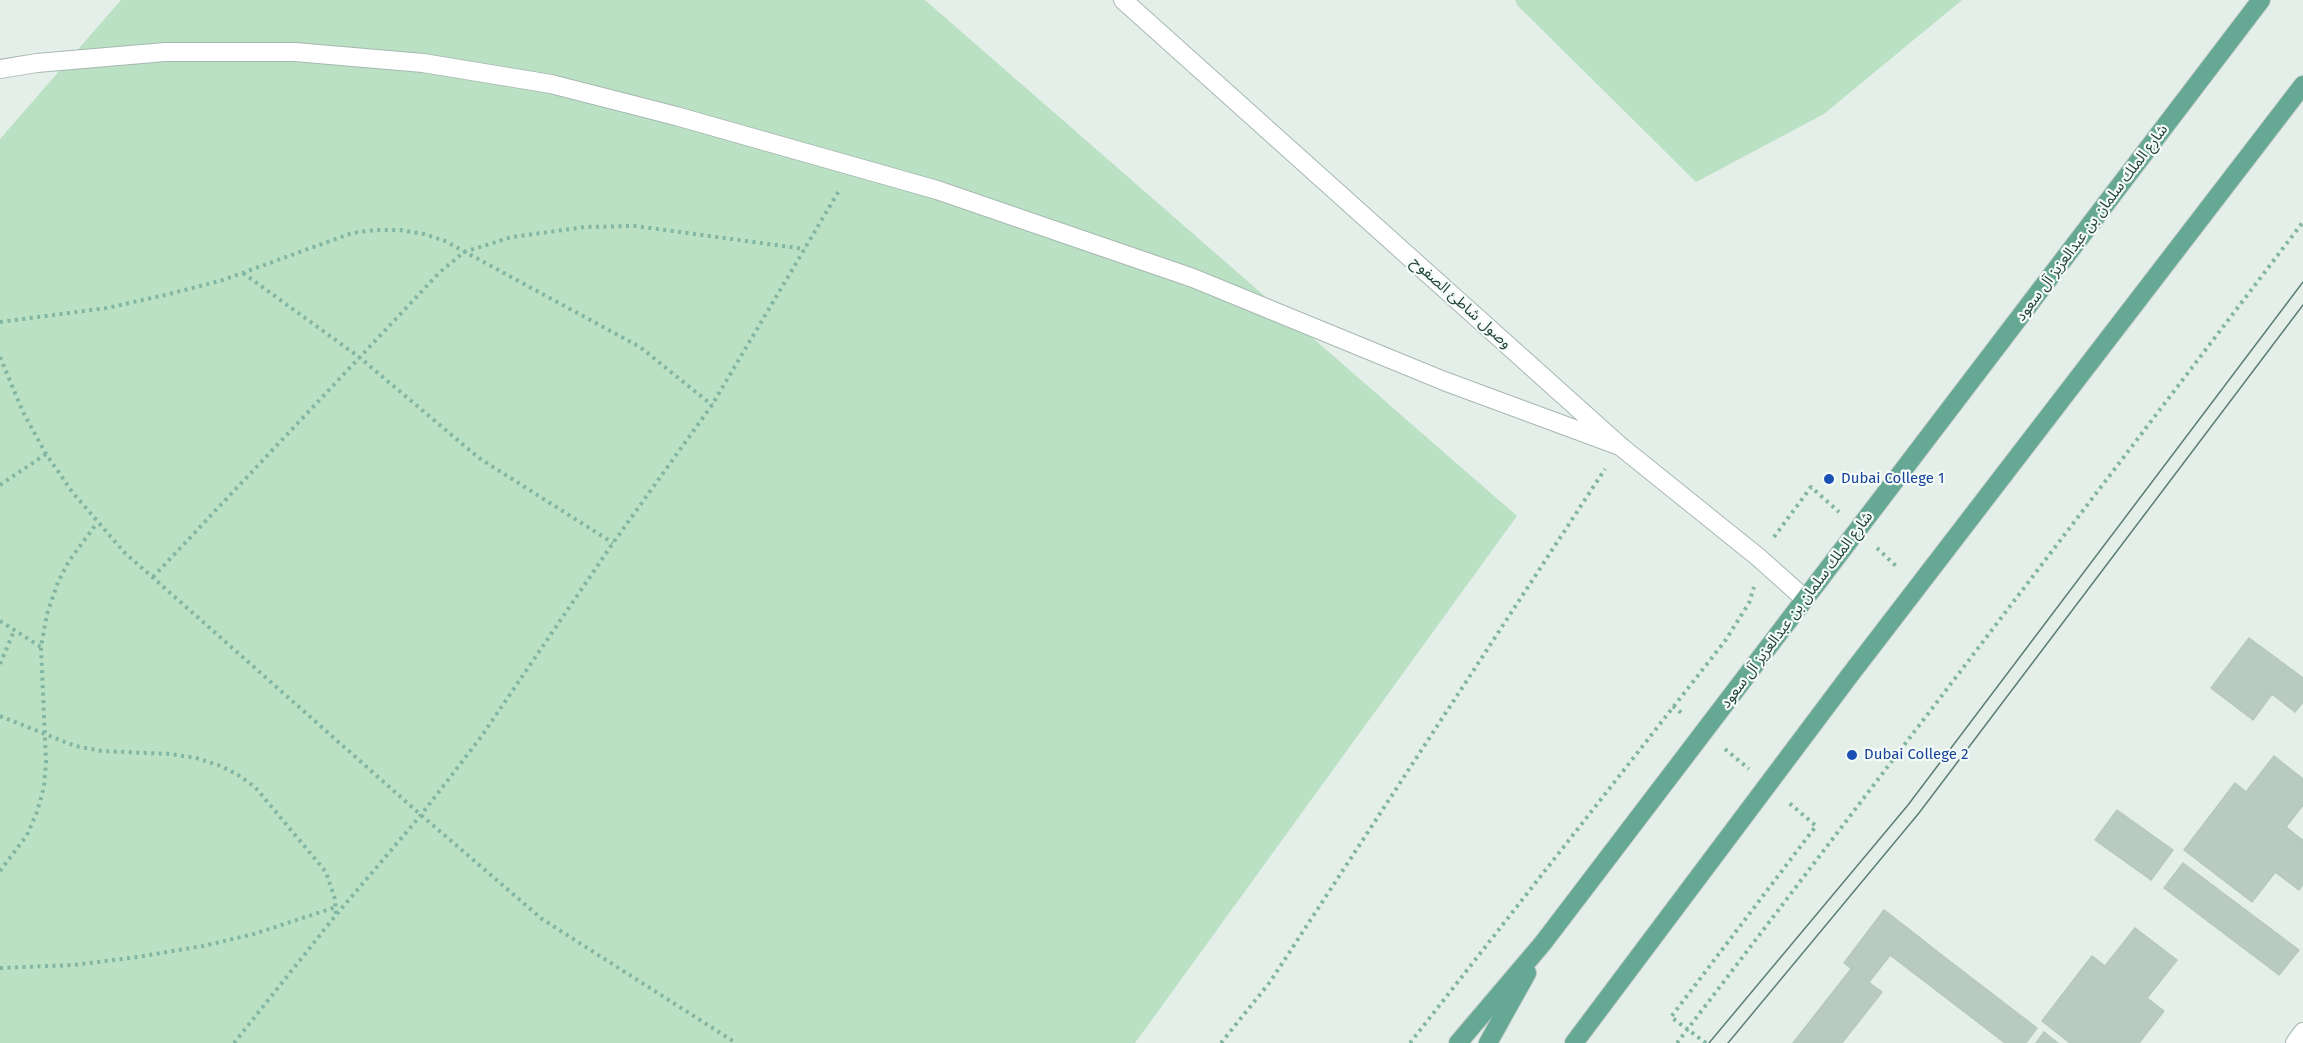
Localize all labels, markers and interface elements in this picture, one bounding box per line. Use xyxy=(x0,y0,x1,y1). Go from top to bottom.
street label: شارع الملك سلمان بن عبدالعزيز آل سعود xyxy=(2012,121,2172,325)
street label: وصول شاطئ الصفوح xyxy=(1407,253,1515,353)
place label: Dubai College 1 xyxy=(1841,470,1944,488)
marker: Dubai College 1 xyxy=(1822,472,1836,486)
street label: شارع الملك سلمان بن عبدالعزيز آل سعود xyxy=(1717,508,1877,712)
place label: Dubai College 2 xyxy=(1864,746,1968,764)
marker: Dubai College 2 xyxy=(1845,748,1859,762)

